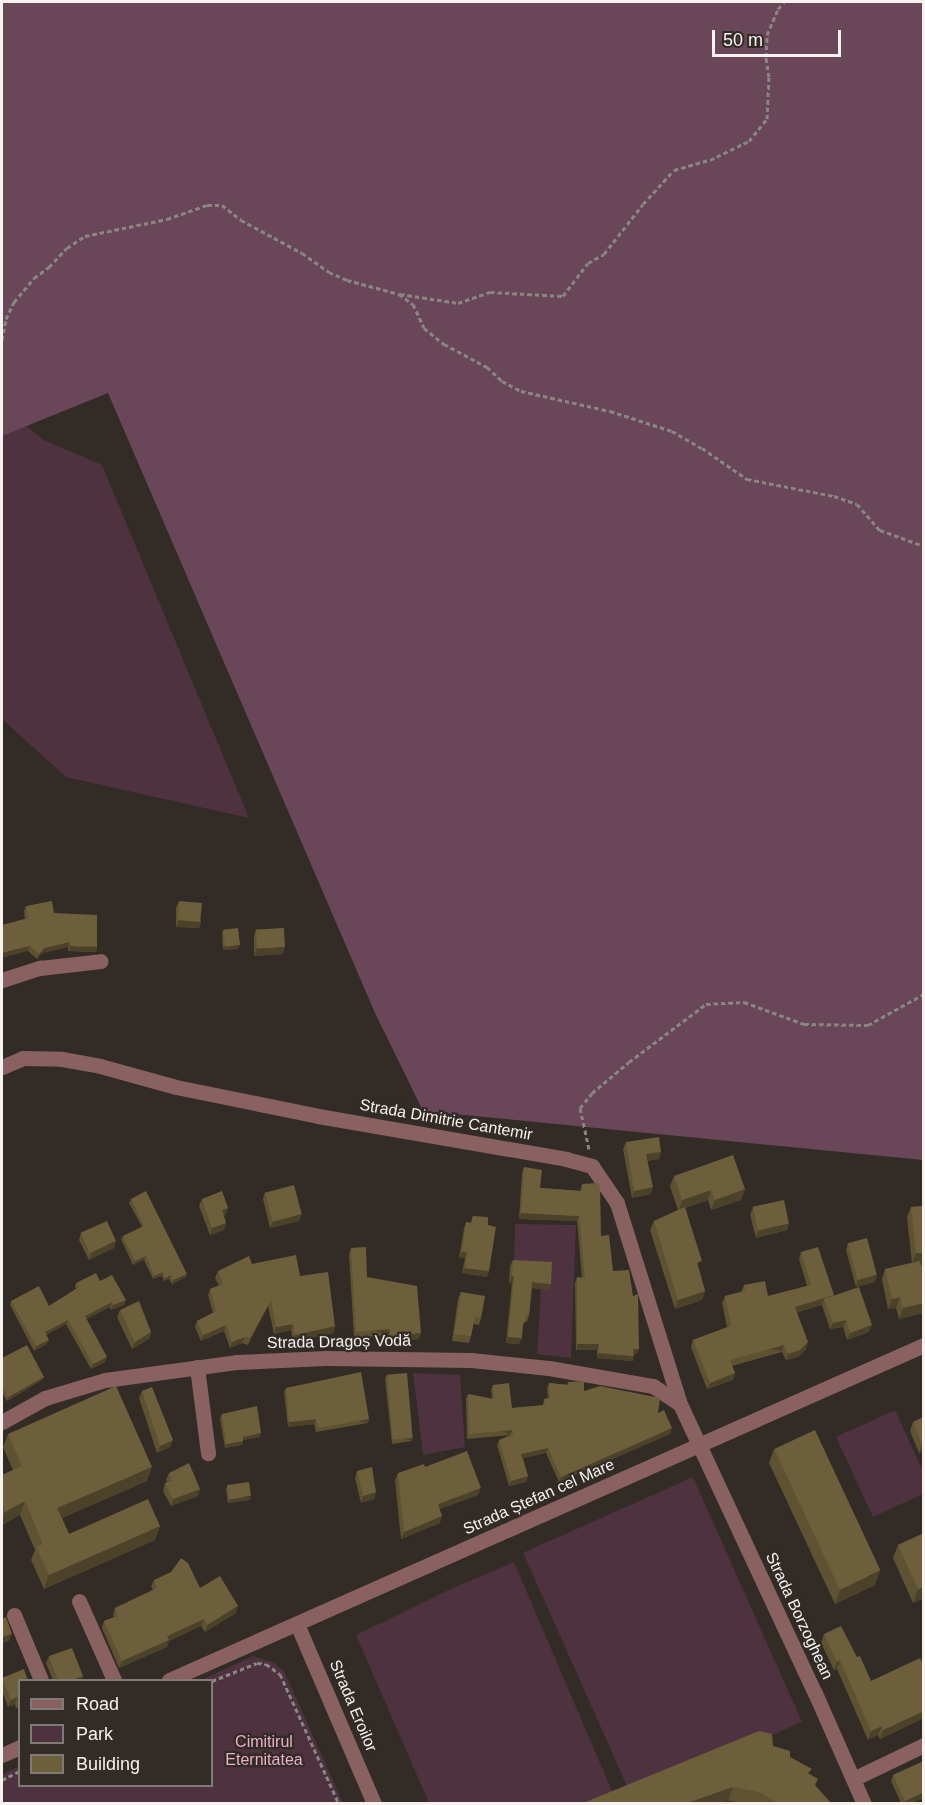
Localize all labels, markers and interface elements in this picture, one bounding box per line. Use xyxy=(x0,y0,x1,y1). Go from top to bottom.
scale bar xyxy=(715,18,844,56)
text: 50 m xyxy=(723,30,763,50)
street label: Strada Dimitrie Cantemir xyxy=(358,1095,534,1145)
street label: Strada Dragoș Vodă xyxy=(267,1331,411,1353)
street label: Strada Ștefan cel Mare xyxy=(460,1455,618,1539)
street label: Strada Borzoghean xyxy=(761,1549,837,1683)
street label: Strada Eroilor xyxy=(325,1657,381,1755)
legend xyxy=(18,1679,213,1787)
text: Road xyxy=(76,1694,119,1714)
text: Park xyxy=(76,1724,113,1744)
park label: Cimitirul Eternitatea xyxy=(225,1732,303,1770)
text: Building xyxy=(76,1754,140,1774)

